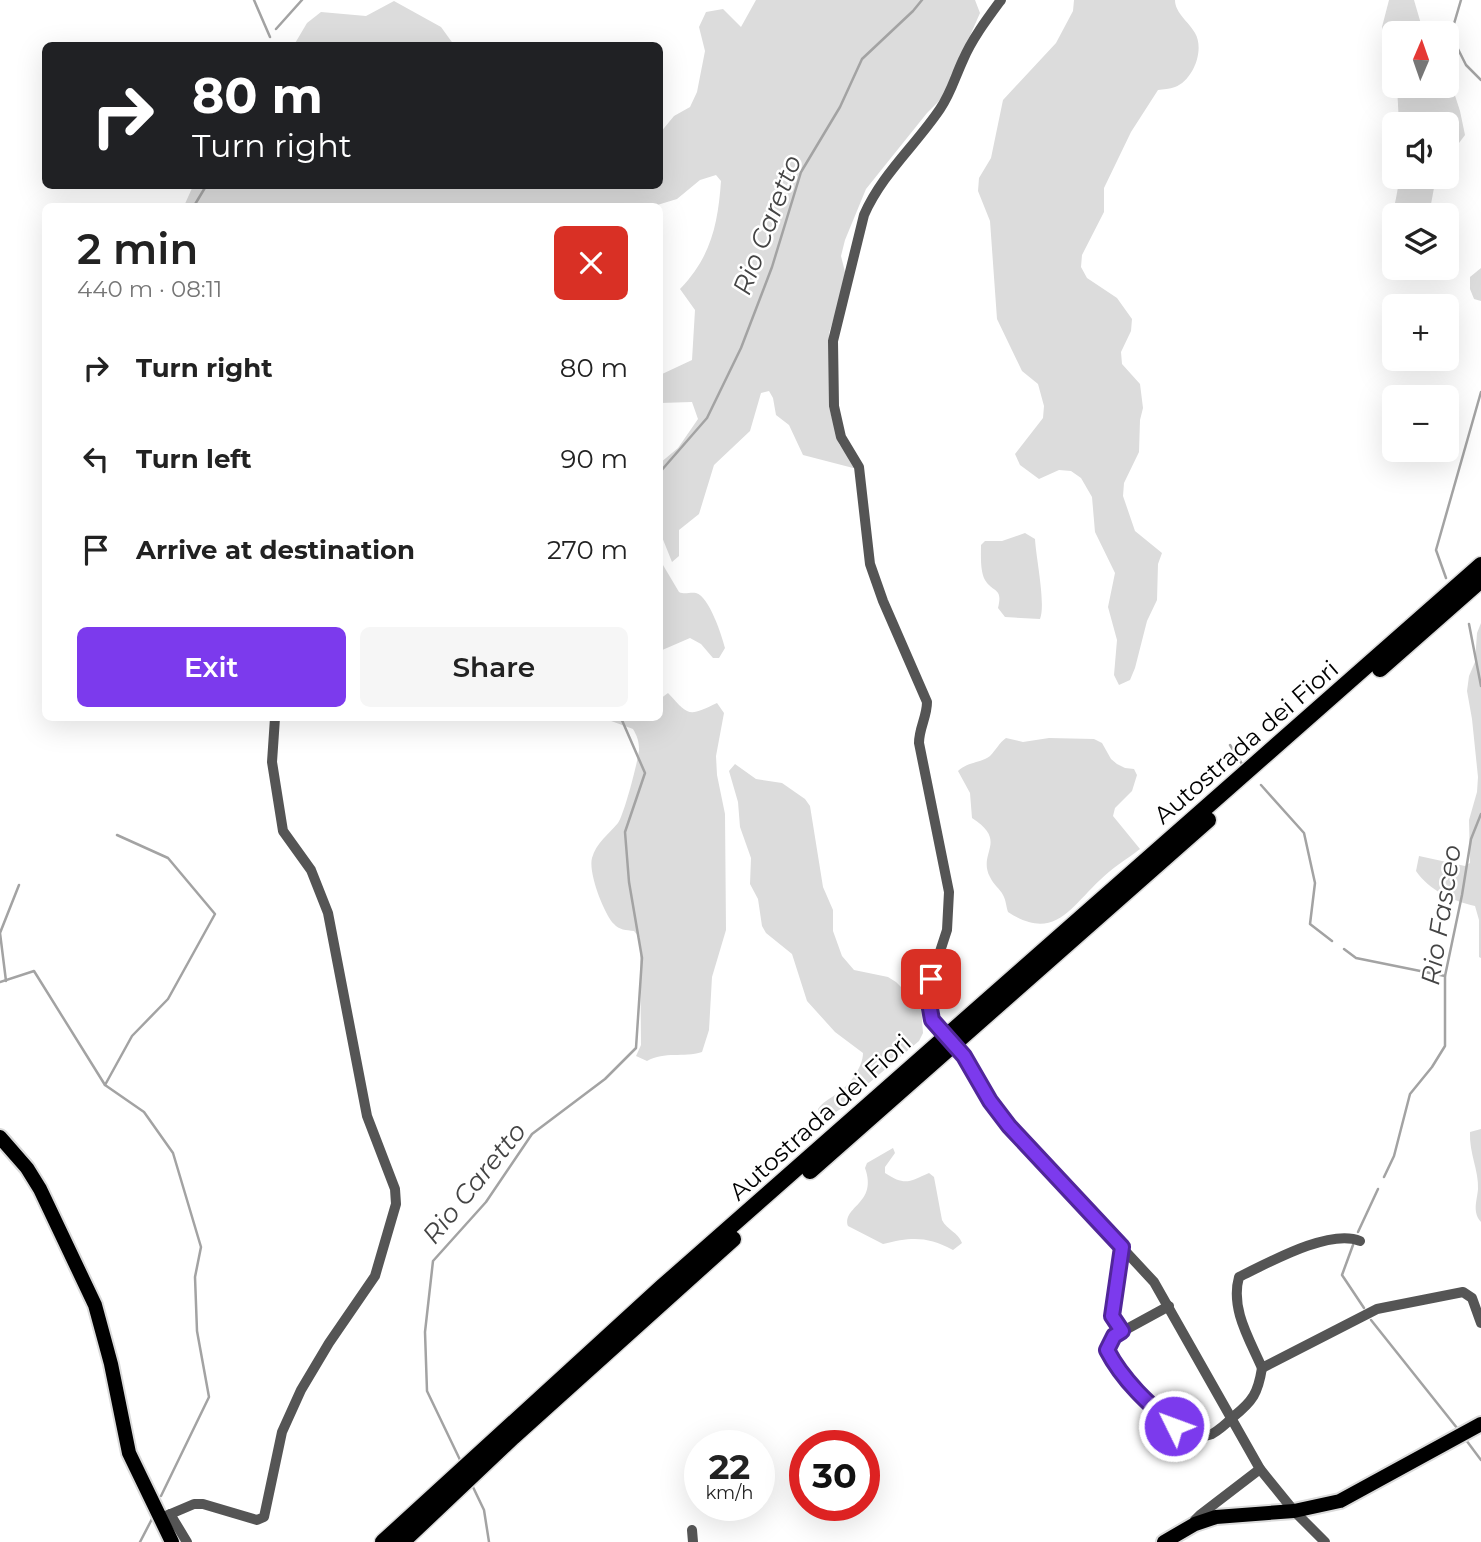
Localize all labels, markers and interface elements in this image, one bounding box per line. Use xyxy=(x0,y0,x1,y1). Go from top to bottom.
north arrow xyxy=(1382,21,1460,98)
map controls xyxy=(1382,21,1459,462)
text: 80 m xyxy=(192,66,323,125)
icon: right xyxy=(77,70,168,161)
button: sound xyxy=(1382,112,1459,189)
text: Turn right xyxy=(192,126,352,165)
water label: Rio Caretto xyxy=(726,151,808,299)
button: layers xyxy=(1382,203,1459,280)
text: 2 min xyxy=(77,223,198,275)
button: close xyxy=(554,226,628,300)
text: 440 m · 08:11 xyxy=(77,275,222,303)
button: + xyxy=(1382,294,1459,371)
icon: right xyxy=(77,349,115,387)
text: Turn right xyxy=(136,352,272,384)
text: 80 m xyxy=(560,352,628,384)
button: − xyxy=(1382,385,1459,462)
icon: left xyxy=(77,440,115,478)
text: Turn left xyxy=(136,443,252,475)
text: 90 m xyxy=(561,443,628,475)
icon: arrive xyxy=(77,531,115,569)
text: Arrive at destination xyxy=(136,534,415,566)
text: 270 m xyxy=(547,534,628,566)
button: Exit xyxy=(77,627,346,707)
button: Share xyxy=(360,627,628,707)
street label: Autostrada dei Fiori xyxy=(1148,654,1344,830)
water label: Rio Fasceo xyxy=(1414,843,1468,987)
pin xyxy=(901,949,961,1009)
icon: arrive xyxy=(912,960,950,998)
street label: Autostrada dei Fiori xyxy=(723,1028,917,1206)
water label: Rio Caretto xyxy=(415,1116,533,1250)
position arrow xyxy=(1137,1389,1211,1463)
speed limit sign: 30 xyxy=(789,1430,880,1521)
text: 22 xyxy=(709,1445,750,1488)
text: km/h xyxy=(705,1482,754,1504)

